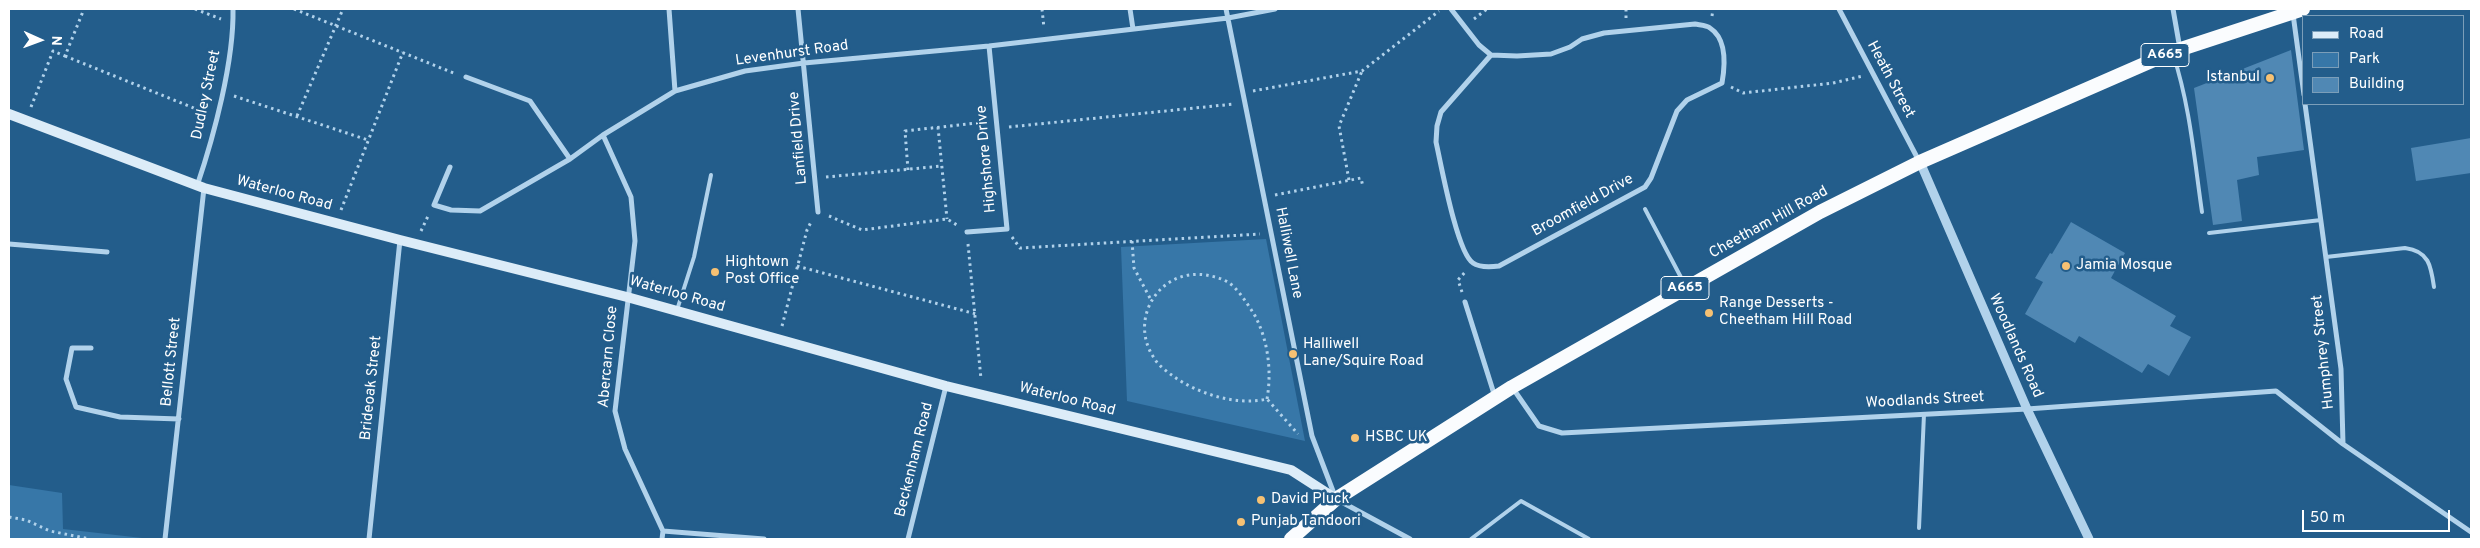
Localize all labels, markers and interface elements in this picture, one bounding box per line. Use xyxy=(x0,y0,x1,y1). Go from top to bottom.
north arrow xyxy=(15,15,65,65)
legend xyxy=(2302,15,2465,105)
text: Road xyxy=(2349,25,2384,44)
text: N xyxy=(47,35,64,46)
street label: Levenhurst Road xyxy=(734,37,850,71)
street label: Heath Street xyxy=(1862,38,1918,122)
road number: A665 xyxy=(2141,44,2189,66)
street label: Dudley Street xyxy=(189,48,225,142)
text: Park xyxy=(2349,50,2380,69)
place label: Istanbul xyxy=(2206,69,2260,87)
marker: Istanbul xyxy=(2264,72,2276,84)
text: Building xyxy=(2349,75,2404,94)
street label: Lanfield Drive xyxy=(786,91,812,185)
street label: Highshore Drive xyxy=(973,105,1001,213)
street label: Broomfield Drive xyxy=(1529,171,1637,241)
street label: Waterloo Road xyxy=(234,173,334,215)
street label: Cheetham Hill Road xyxy=(1706,183,1832,263)
street label: Halliwell Lane xyxy=(1270,206,1306,300)
place label: Hightown Post Office xyxy=(725,254,799,289)
place label: Jamia Mosque xyxy=(2076,257,2172,275)
marker: Jamia Mosque xyxy=(2060,260,2072,272)
marker: Hightown Post Office xyxy=(709,266,721,278)
street label: Waterloo Road xyxy=(627,273,727,317)
road number: A665 xyxy=(1661,276,1709,300)
street label: Woodlands Road xyxy=(1984,291,2046,401)
street label: Humphrey Street xyxy=(2309,294,2339,410)
place label: Range Desserts - Cheetham Hill Road xyxy=(1719,295,1852,330)
street label: Abercarn Close xyxy=(596,305,622,409)
marker: Range Desserts - Cheetham Hill Road xyxy=(1703,307,1715,319)
street label: Bellott Street xyxy=(158,316,186,408)
street label: Brideoak Street xyxy=(358,335,386,441)
place label: Halliwell Lane/Squire Road xyxy=(1303,336,1424,371)
marker: Halliwell Lane/Squire Road xyxy=(1287,348,1299,360)
street label: Waterloo Road xyxy=(1017,379,1117,421)
street label: Woodlands Street xyxy=(1865,389,1985,413)
street label: Beckenham Road xyxy=(892,401,938,519)
place label: HSBC UK xyxy=(1365,429,1428,447)
marker: HSBC UK xyxy=(1349,432,1361,444)
place label: David Pluck xyxy=(1271,491,1349,509)
marker: David Pluck xyxy=(1255,494,1267,506)
scale bar xyxy=(2305,500,2452,532)
text: 50 m xyxy=(2310,509,2345,528)
place label: Punjab Tandoori xyxy=(1251,513,1361,531)
marker: Punjab Tandoori xyxy=(1235,516,1247,528)

